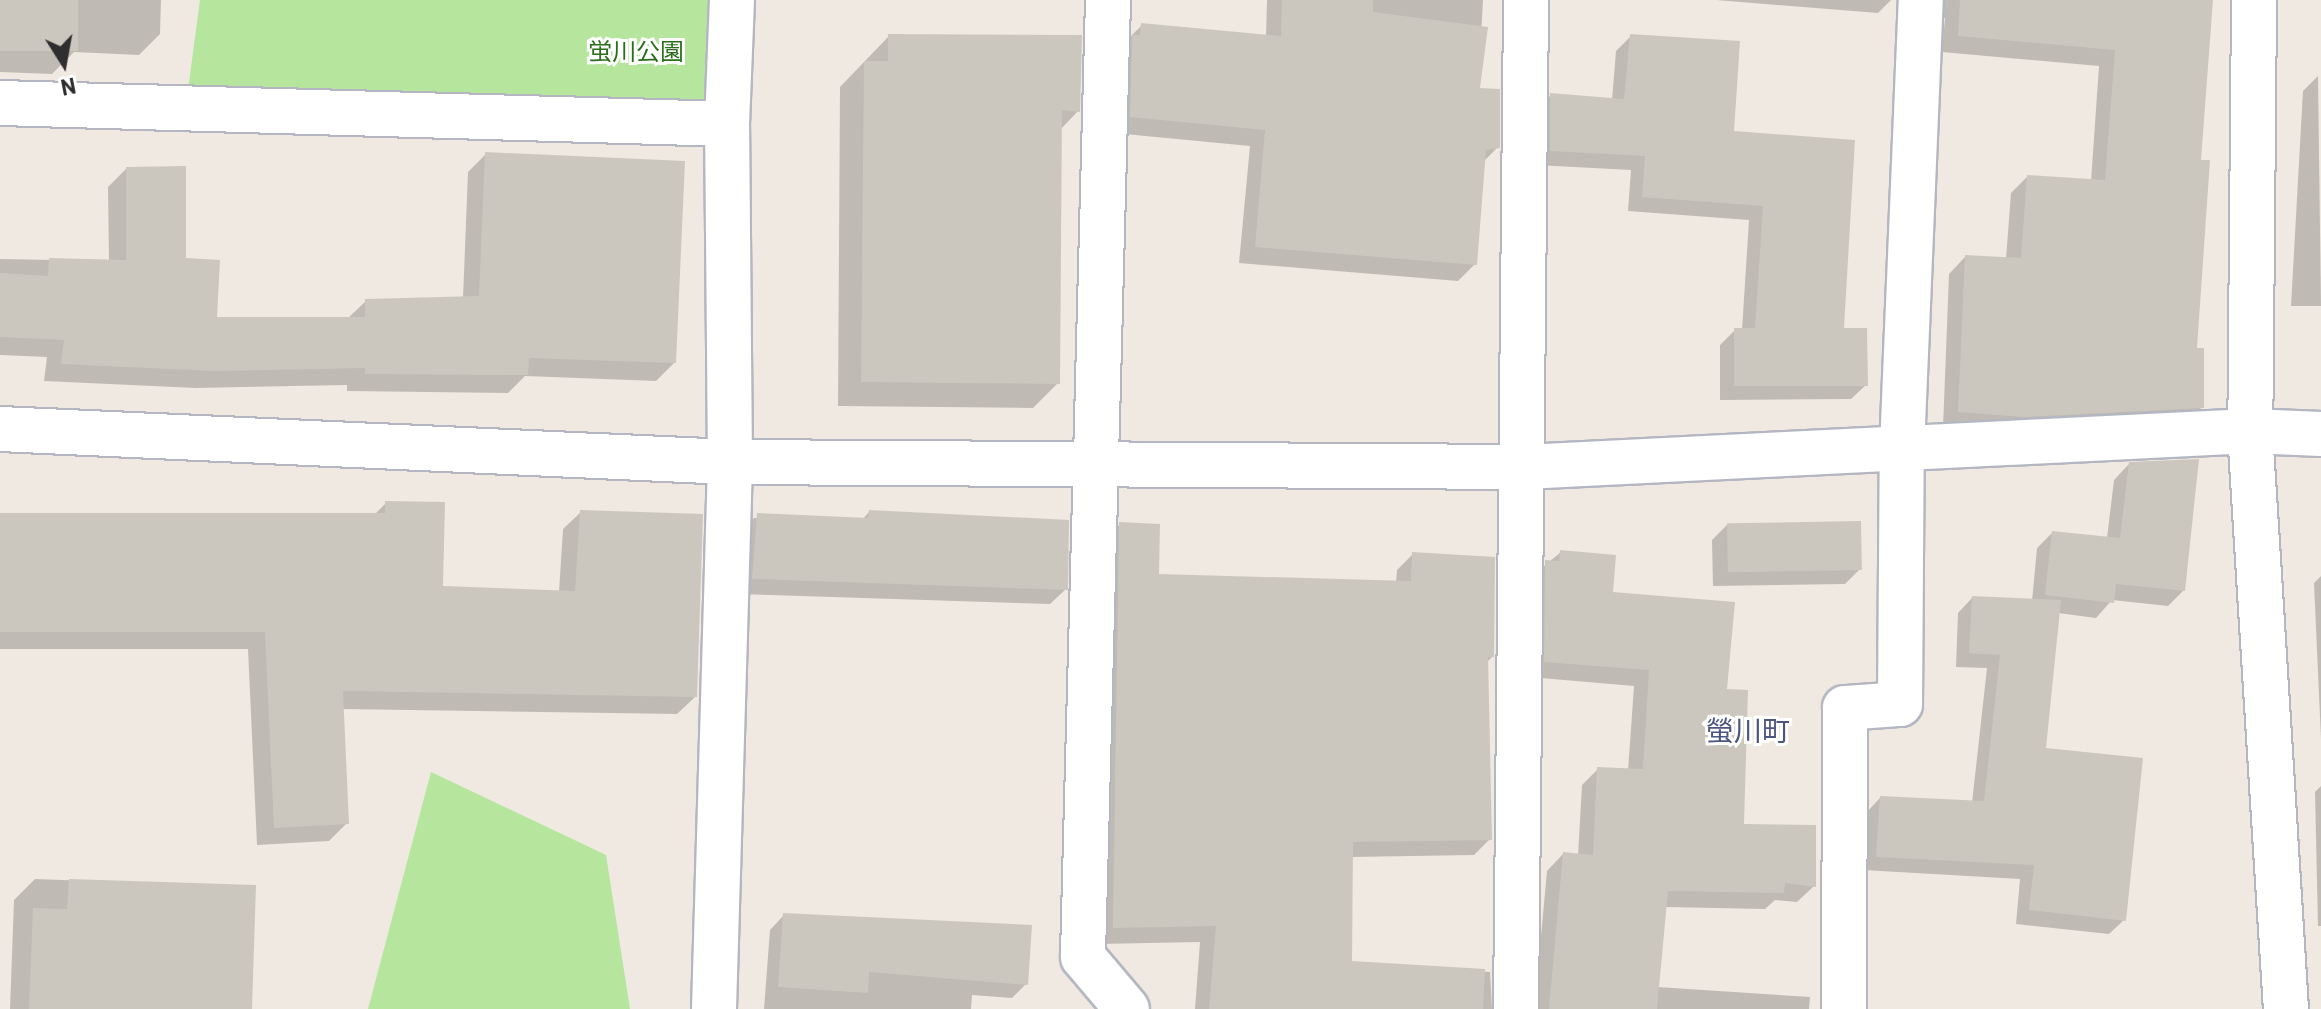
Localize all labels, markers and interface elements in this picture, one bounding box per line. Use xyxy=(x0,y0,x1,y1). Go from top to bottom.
north arrow xyxy=(24,24,104,104)
park label: 蛍川公園 xyxy=(588,37,684,65)
text: N xyxy=(59,73,78,102)
district label: 螢川町 xyxy=(1706,713,1790,747)

